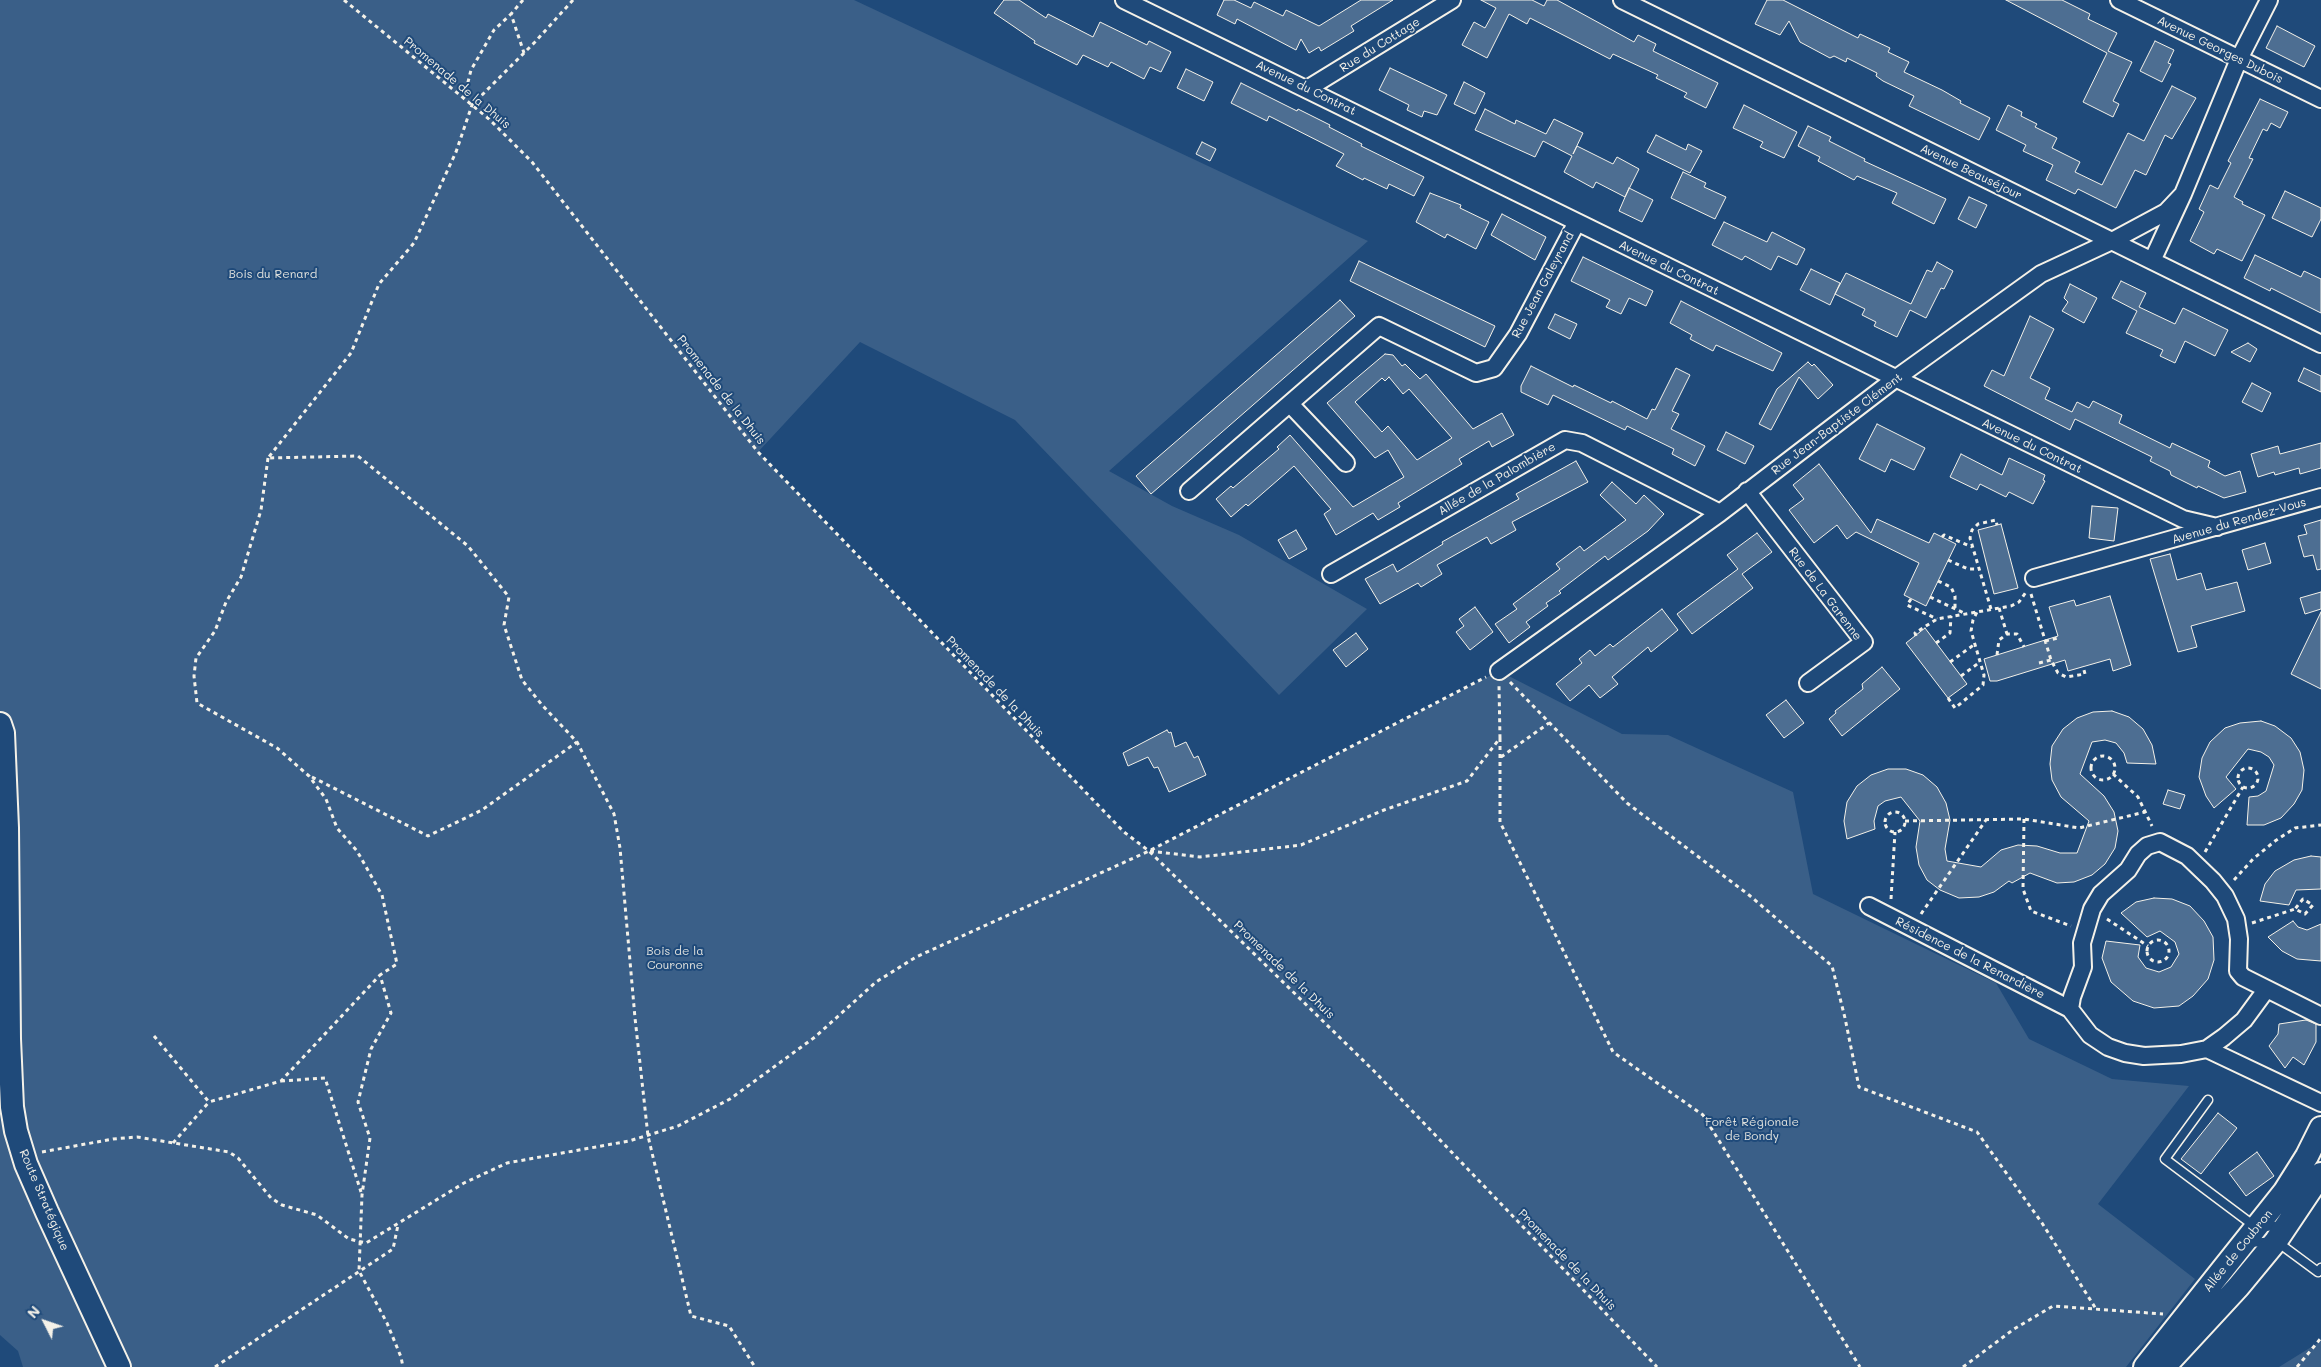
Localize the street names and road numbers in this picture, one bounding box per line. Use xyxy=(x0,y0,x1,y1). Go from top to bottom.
street label: Avenue Georges Dubois xyxy=(2155,13,2285,87)
street label: Rue du Cottage xyxy=(1337,15,1423,75)
street label: Promenade de la Dhuis xyxy=(401,34,513,132)
street label: Avenue du Contrat xyxy=(1254,57,1358,119)
street label: Avenue Beauséjour xyxy=(1918,141,2024,203)
street label: Rue Jean Galeyrand xyxy=(1509,229,1577,341)
street label: Avenue du Contrat xyxy=(1617,237,1721,299)
street label: Promenade de la Dhuis xyxy=(674,332,768,448)
street label: Rue Jean-Baptiste Clément xyxy=(1769,370,1905,478)
street label: Avenue du Contrat xyxy=(1980,415,2084,477)
street label: Allée de la Palombière xyxy=(1436,440,1558,518)
street label: Avenue du Rendez-Vous xyxy=(2170,495,2308,547)
street label: Rue de La Garenne xyxy=(1785,545,1865,643)
street label: Promenade de la Dhuis xyxy=(943,634,1047,740)
street label: Résidence de la Renardière xyxy=(1893,914,2047,1002)
street label: Promenade de la Dhuis xyxy=(1231,918,1337,1022)
street label: Route Stratégique xyxy=(16,1147,72,1253)
street label: Promenade de la Dhuis xyxy=(1515,1207,1619,1313)
street label: Allée de Coubron xyxy=(2200,1207,2276,1295)

